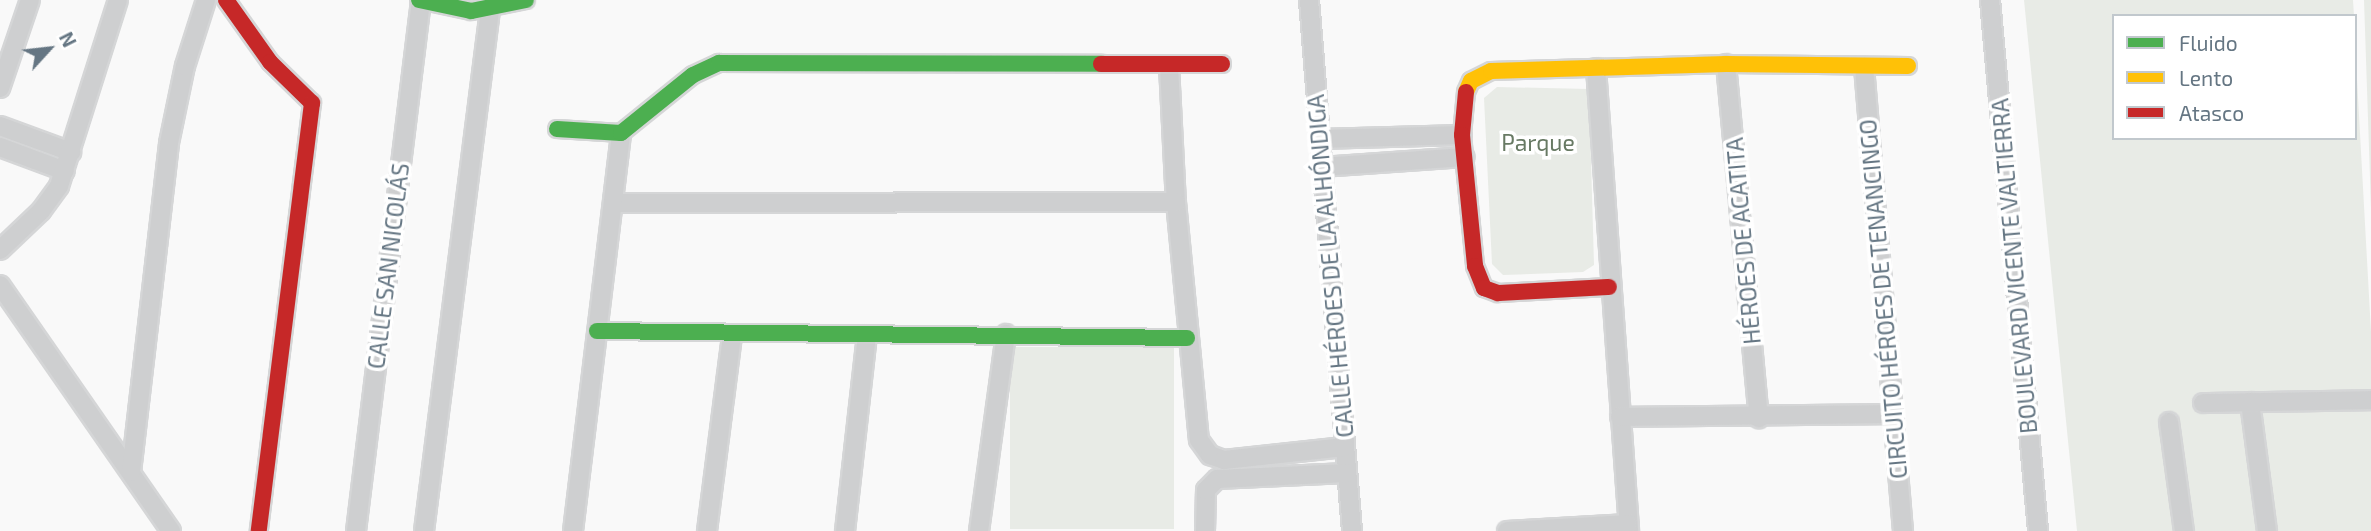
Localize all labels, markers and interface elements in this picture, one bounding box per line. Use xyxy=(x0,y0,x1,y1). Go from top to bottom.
north arrow xyxy=(14,14,84,84)
legend xyxy=(2112,14,2357,140)
text: N xyxy=(55,28,82,51)
text: Fluido xyxy=(2179,30,2238,55)
text: Lento xyxy=(2179,65,2233,90)
street label: CALLE HÉROES DE LA ALHÓNDIGA xyxy=(1301,93,1359,439)
street label: BOULEVARD VICENTE VALTIERRA xyxy=(1986,97,2042,435)
text: Atasco xyxy=(2179,100,2244,125)
street label: CIRCUITO HÉROES DE TENANCINGO xyxy=(1853,118,1913,480)
park label: Parque xyxy=(1501,128,1575,156)
street label: HÉROES DE ACATITA xyxy=(1720,136,1766,346)
street label: CALLE SAN NICOLÁS xyxy=(362,162,414,370)

